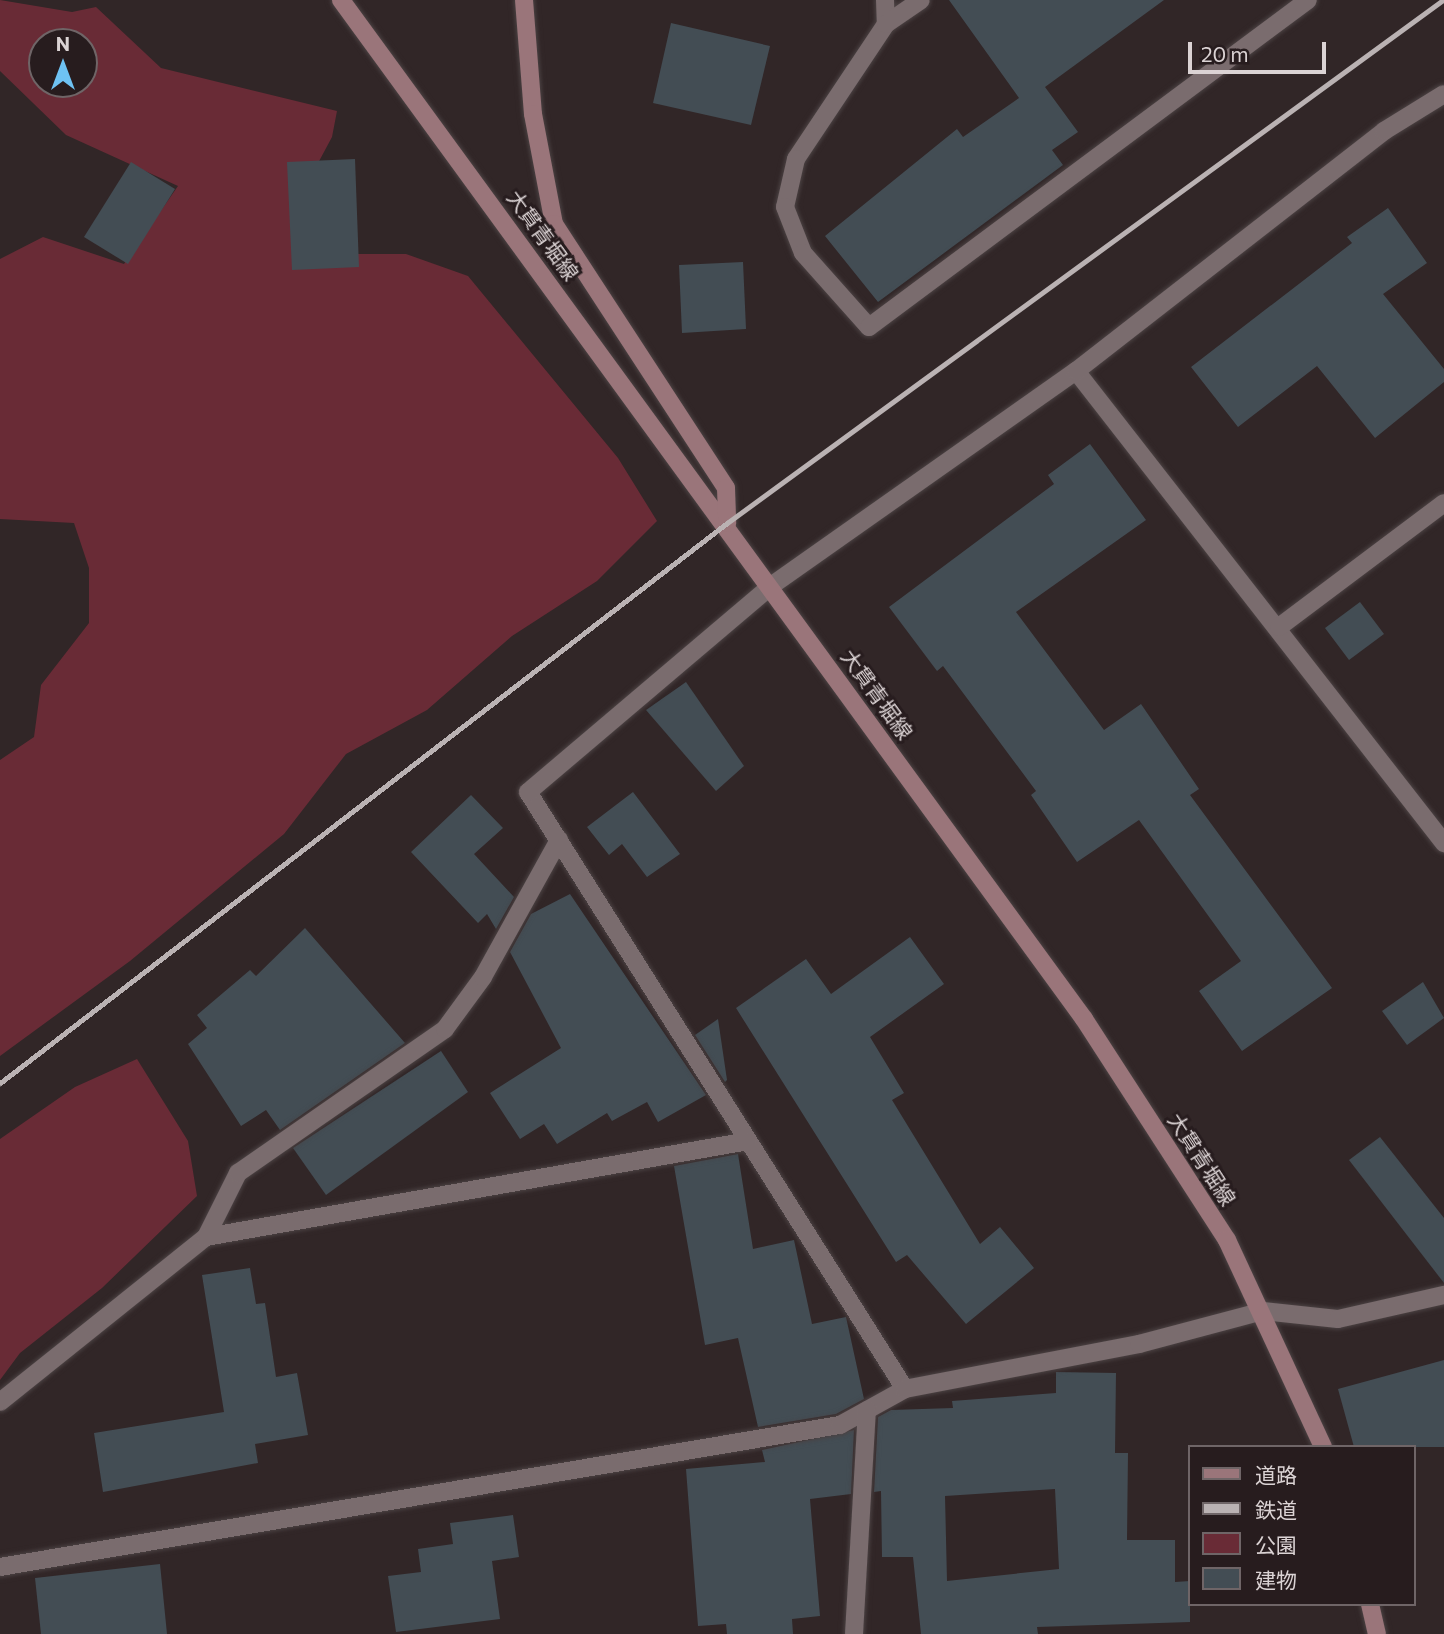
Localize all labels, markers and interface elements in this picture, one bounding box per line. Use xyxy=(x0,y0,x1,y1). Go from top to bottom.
north arrow xyxy=(28,28,98,98)
scale bar xyxy=(1192,28,1330,72)
text: N xyxy=(56,32,70,55)
text: 20 m xyxy=(1201,41,1249,66)
street label: 大貫青堀線 xyxy=(502,185,584,285)
street label: 大貫青堀線 xyxy=(836,644,918,744)
street label: 大貫青堀線 xyxy=(1163,1108,1241,1210)
legend xyxy=(1188,1445,1416,1606)
text: 道路 xyxy=(1255,1462,1297,1487)
text: 鉄道 xyxy=(1255,1497,1297,1522)
text: 公園 xyxy=(1255,1532,1297,1557)
text: 建物 xyxy=(1255,1567,1297,1592)

